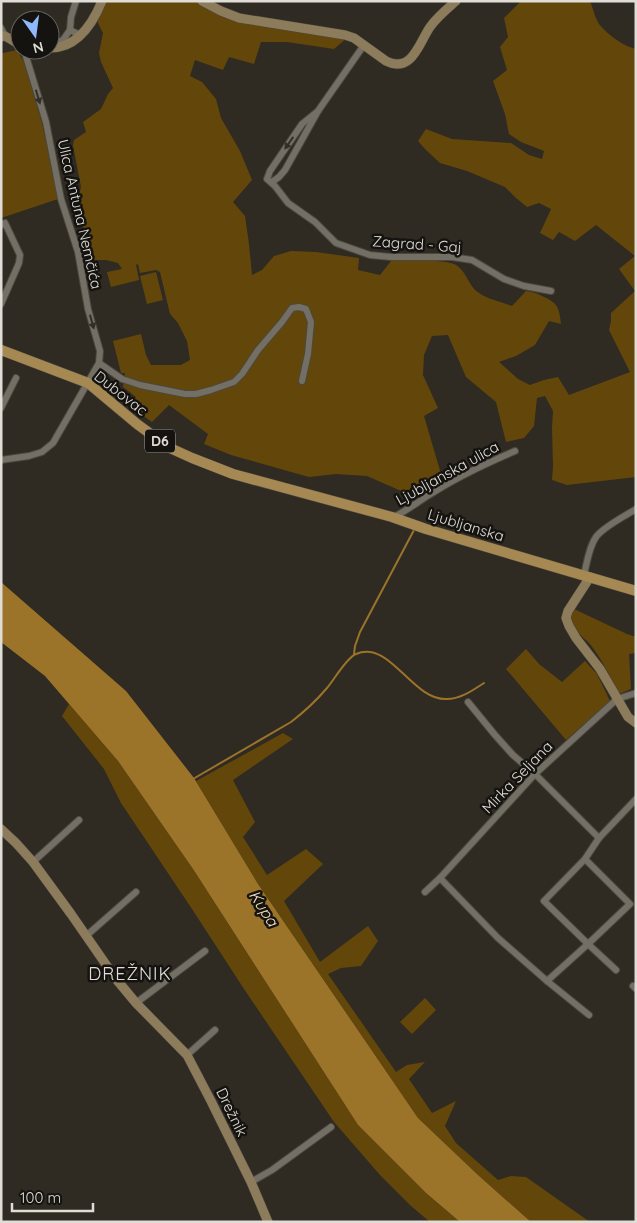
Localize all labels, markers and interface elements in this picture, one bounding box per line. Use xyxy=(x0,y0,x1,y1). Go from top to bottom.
north arrow xyxy=(10,10,60,60)
text: N xyxy=(31,38,45,58)
one-way arrow xyxy=(35,89,42,104)
one-way arrow xyxy=(284,136,294,149)
street label: Ulica Antuna Nemčića xyxy=(54,137,106,291)
street label: Zagrad - Gaj xyxy=(372,231,462,257)
one-way arrow xyxy=(88,315,96,330)
street label: Dubovac xyxy=(91,366,152,420)
road number: D6 xyxy=(145,430,175,452)
street label: Ljubljanska ulica xyxy=(392,437,502,509)
street label: Ljubljanska xyxy=(426,504,506,546)
street label: Mirka Seljana xyxy=(478,737,556,817)
water label: Kupa xyxy=(245,886,284,931)
district label: DREŽNIK xyxy=(88,962,172,985)
street label: Drežnik xyxy=(212,1085,252,1139)
scale bar xyxy=(12,1180,94,1212)
text: 100 m xyxy=(20,1188,61,1207)

